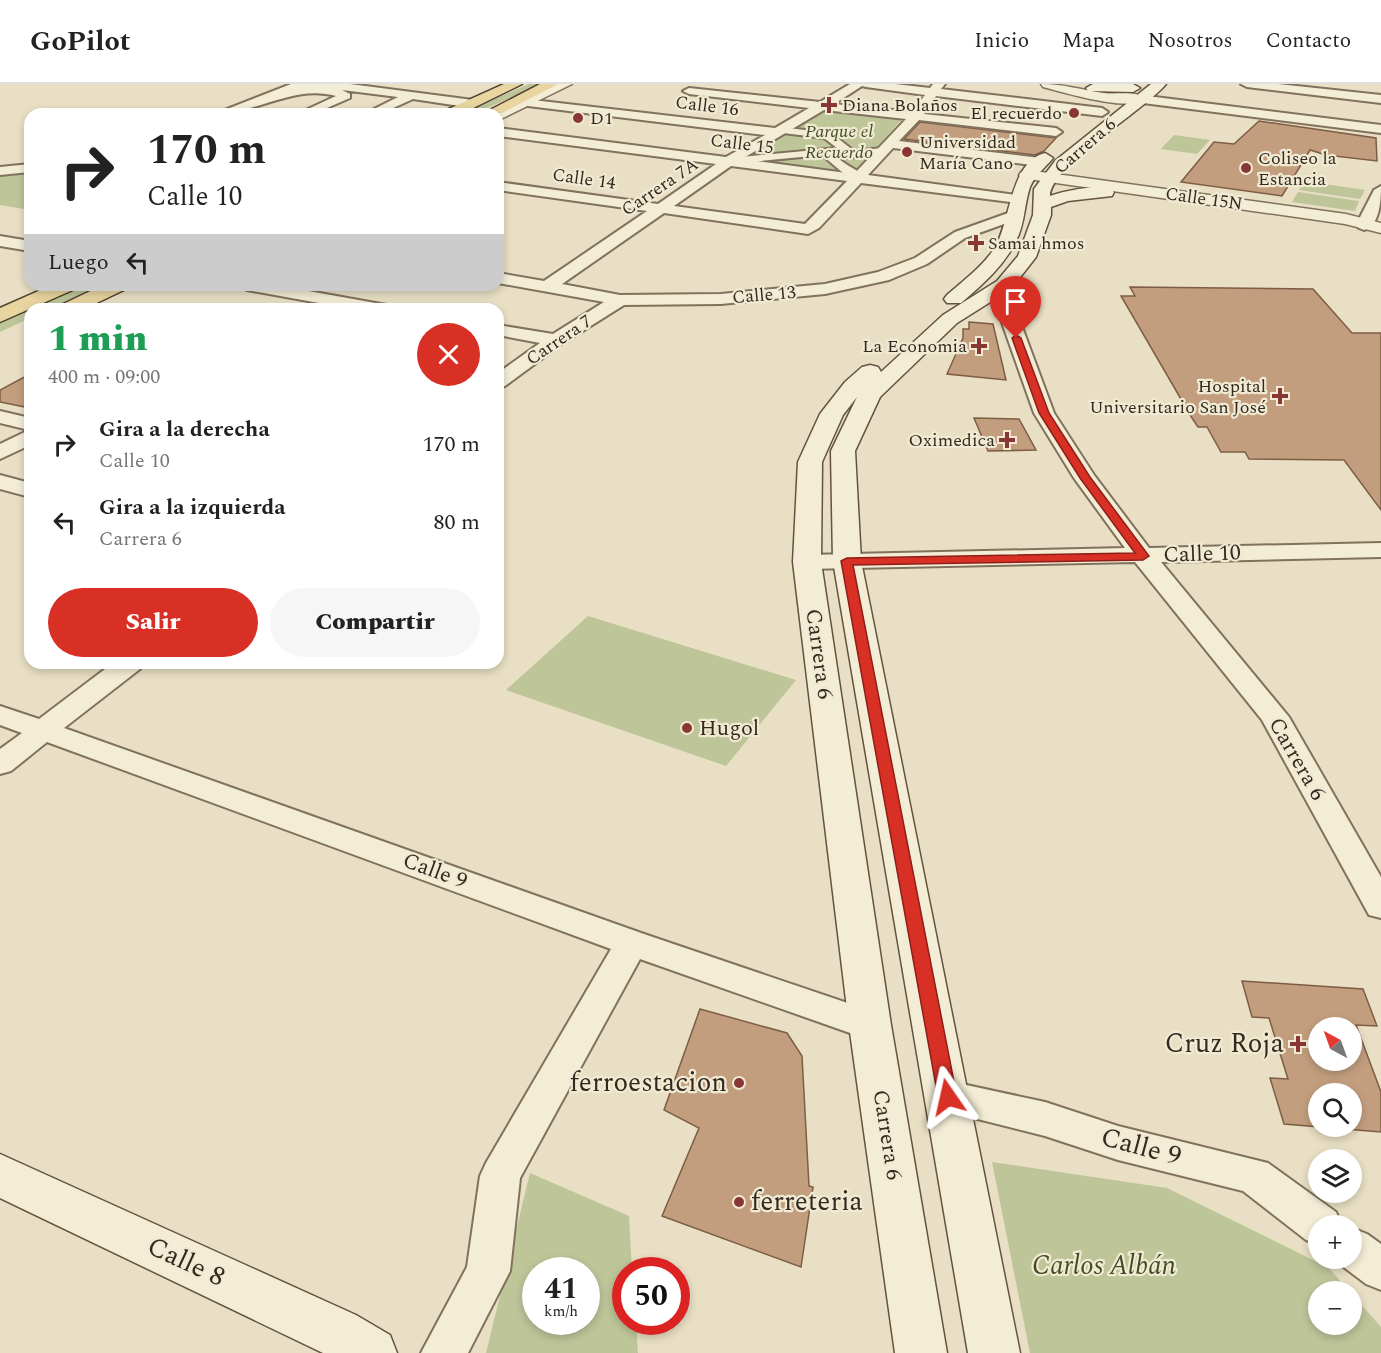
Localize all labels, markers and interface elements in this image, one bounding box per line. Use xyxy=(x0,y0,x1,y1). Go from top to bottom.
text: GoPilot xyxy=(30,20,131,63)
text: Inicio xyxy=(974,25,1029,57)
text: Mapa xyxy=(1062,25,1115,57)
text: Nosotros xyxy=(1148,25,1233,57)
text: Contacto xyxy=(1266,25,1351,57)
street label: Calle 16 xyxy=(674,89,740,123)
place label: Diana Bolaños xyxy=(842,92,958,119)
marker: Diana Bolaños xyxy=(820,96,838,114)
place label: El recuerdo xyxy=(970,100,1062,127)
place label: D1 xyxy=(590,105,613,132)
marker: El recuerdo xyxy=(1067,106,1081,120)
marker: D1 xyxy=(571,111,585,125)
street label: Carrera 6 xyxy=(1048,111,1122,181)
park label: Parque el Recuerdo xyxy=(805,118,873,166)
text: 170 m xyxy=(147,119,266,182)
street label: Calle 15 xyxy=(709,127,775,161)
place label: Universidad María Cano xyxy=(919,129,1016,177)
icon: right xyxy=(48,132,126,210)
marker: Universidad María Cano xyxy=(900,145,914,159)
place label: Coliseo la Estancia xyxy=(1258,145,1337,193)
street label: Carrera 7A xyxy=(616,151,704,223)
street label: Calle 14 xyxy=(551,161,617,197)
marker: Coliseo la Estancia xyxy=(1239,161,1253,175)
text: Calle 10 xyxy=(147,176,242,218)
street label: Calle 15N xyxy=(1164,180,1244,218)
place label: Samai hmos xyxy=(988,230,1085,257)
marker: Samai hmos xyxy=(969,236,983,250)
text: Luego xyxy=(48,246,109,279)
icon: left xyxy=(121,246,154,279)
pin xyxy=(990,276,1041,338)
street label: Calle 13 xyxy=(731,279,797,311)
icon: arrive xyxy=(999,285,1032,318)
street label: Carrera 7 xyxy=(521,308,597,372)
text: 1 min xyxy=(48,312,148,367)
button: close xyxy=(417,323,480,386)
place label: La Economia xyxy=(862,333,967,360)
marker: La Economia xyxy=(972,339,986,353)
text: 400 m · 09:00 xyxy=(48,362,160,392)
place label: Hospital Universitario San José xyxy=(1089,373,1266,421)
marker: Hospital Universitario San José xyxy=(1271,387,1289,405)
text: Gira a la derecha xyxy=(99,413,270,446)
place label: Oximedica xyxy=(909,427,995,454)
icon: right xyxy=(48,428,81,461)
text: 170 m xyxy=(423,428,480,461)
marker: Oximedica xyxy=(1000,433,1014,447)
text: Calle 10 xyxy=(99,446,170,476)
text: Gira a la izquierda xyxy=(99,491,286,524)
icon: left xyxy=(48,506,81,539)
text: 80 m xyxy=(434,506,480,539)
text: Carrera 6 xyxy=(99,524,182,554)
street label: Calle 10 xyxy=(1163,536,1241,572)
button: Salir xyxy=(48,588,258,657)
button: Compartir xyxy=(270,588,480,657)
street label: Carrera 6 xyxy=(796,607,842,701)
street label: Carrera 6 xyxy=(1260,711,1334,807)
place label: Hugol xyxy=(699,712,759,745)
marker: Hugol xyxy=(680,721,694,735)
street label: Calle 9 xyxy=(398,844,472,898)
north arrow xyxy=(1308,1017,1362,1071)
map controls xyxy=(1308,1017,1362,1335)
place label: Cruz Roja xyxy=(1165,1023,1284,1065)
marker: Cruz Roja xyxy=(1289,1035,1307,1053)
place label: ferroestacion xyxy=(570,1062,727,1104)
position arrow xyxy=(916,1065,980,1129)
marker: ferroestacion xyxy=(732,1076,746,1090)
button: search xyxy=(1308,1083,1362,1137)
street label: Carrera 6 xyxy=(864,1087,910,1183)
street label: Calle 9 xyxy=(1096,1116,1186,1178)
button: layers xyxy=(1308,1149,1362,1203)
place label: ferreteria xyxy=(751,1181,863,1223)
marker: ferreteria xyxy=(732,1195,746,1209)
button: + xyxy=(1308,1215,1362,1269)
street label: Calle 8 xyxy=(140,1226,232,1298)
park label: Carlos Albán xyxy=(1032,1245,1176,1287)
speed limit sign: 50 xyxy=(612,1257,690,1335)
text: 41 xyxy=(544,1266,578,1312)
button: − xyxy=(1308,1281,1362,1335)
text: km/h xyxy=(544,1300,578,1323)

